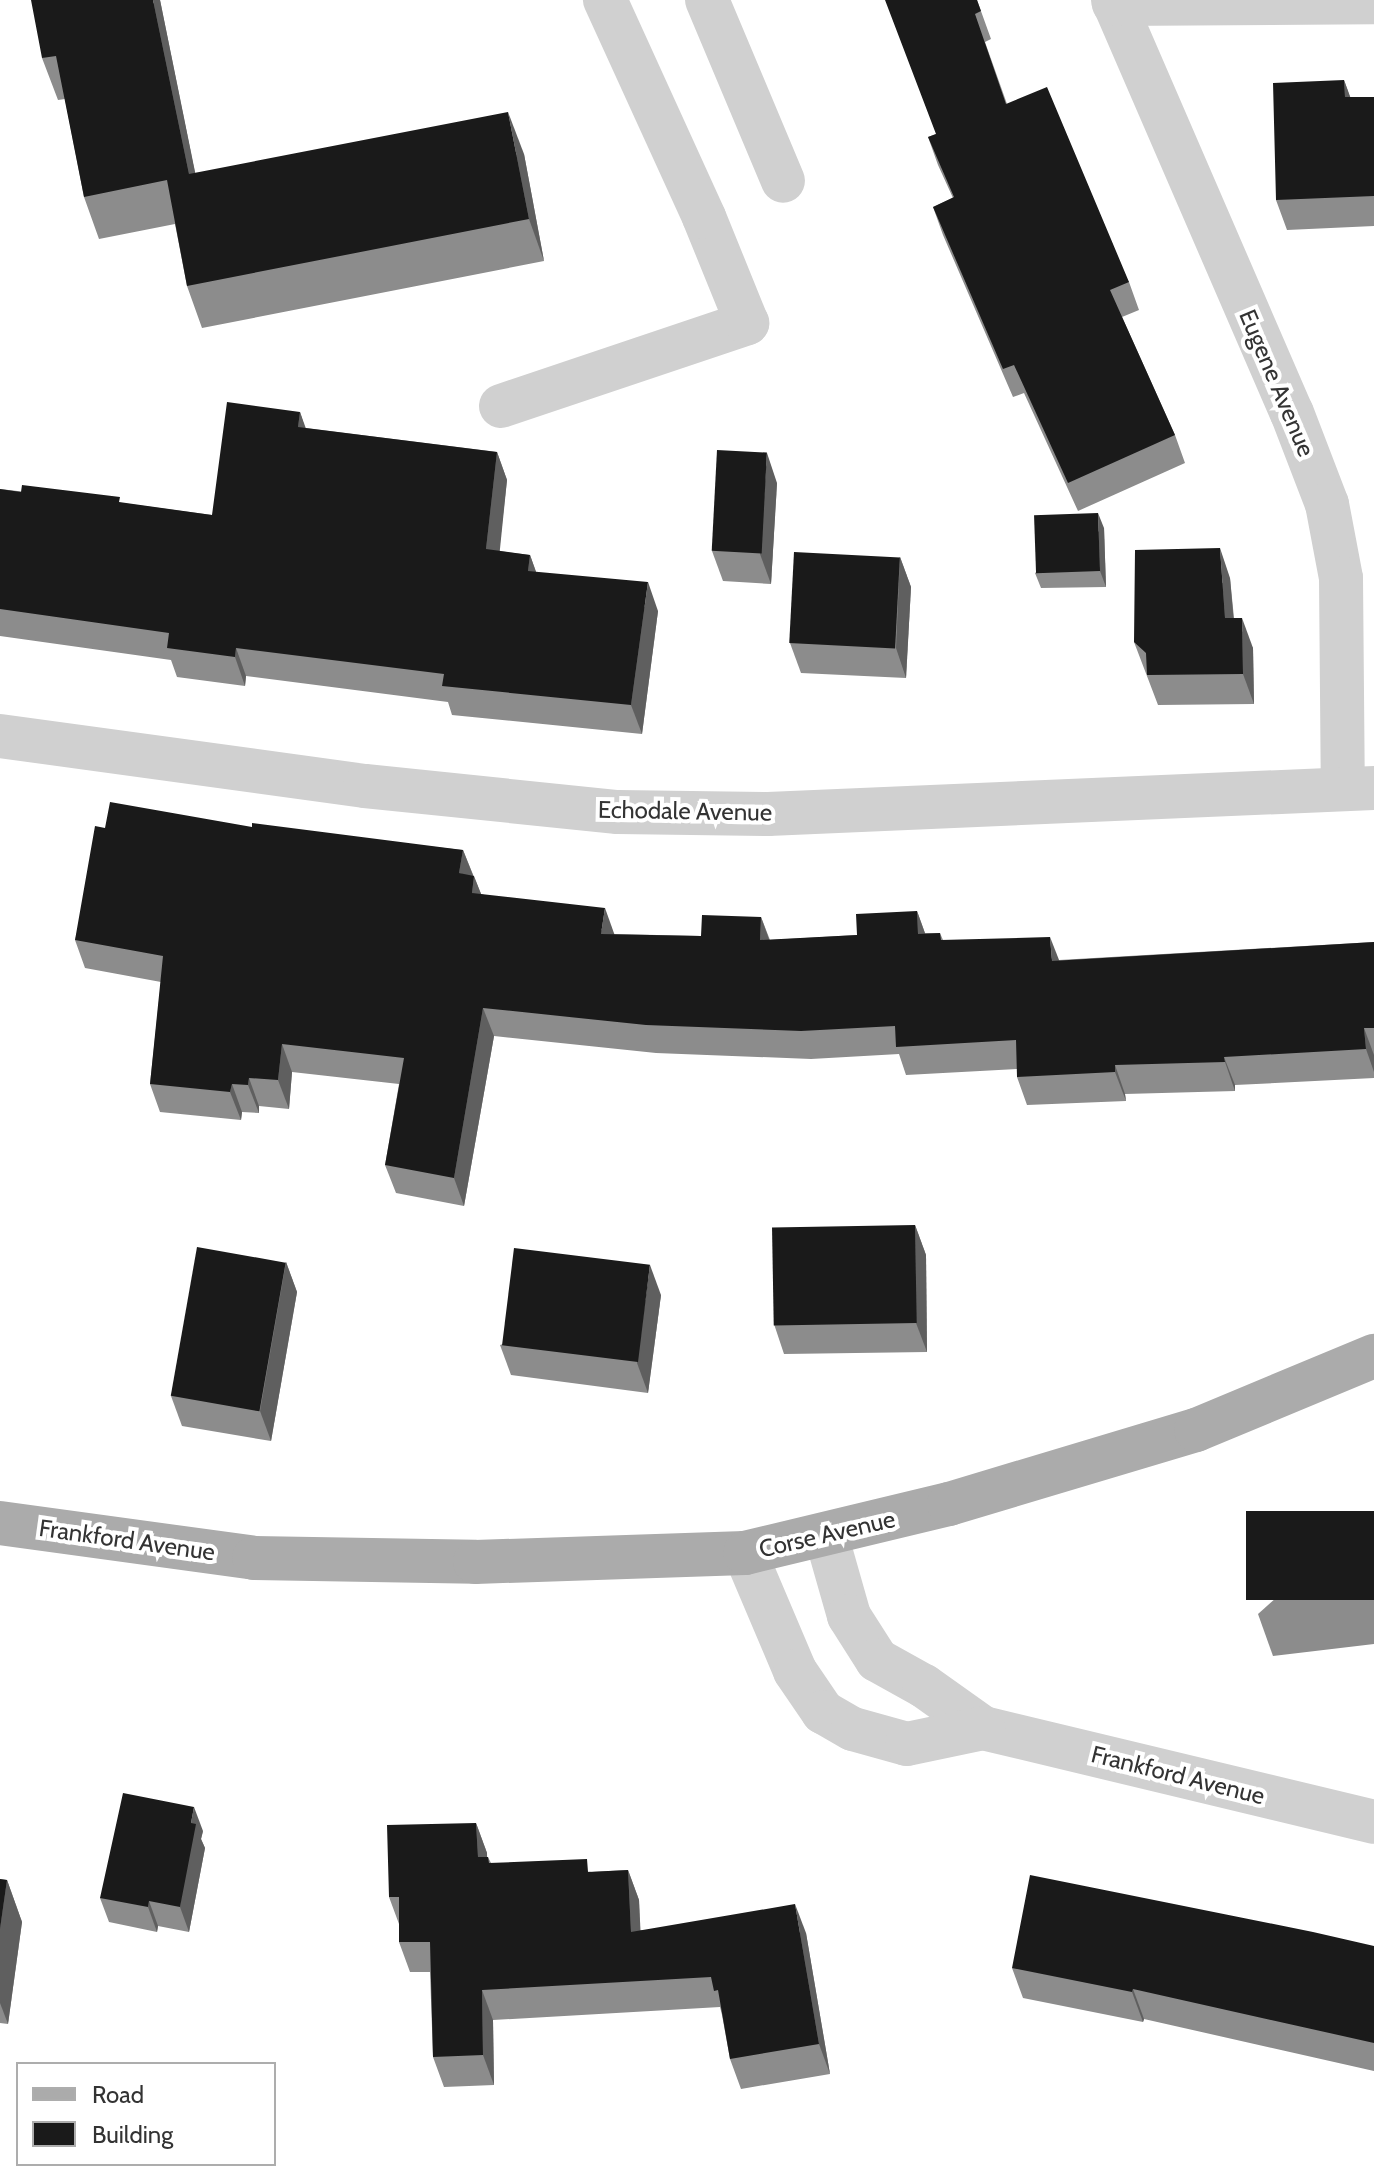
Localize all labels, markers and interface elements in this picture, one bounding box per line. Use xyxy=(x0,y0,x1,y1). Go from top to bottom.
street label: Eugene Avenue xyxy=(1233,305,1321,461)
street label: Echodale Avenue xyxy=(598,795,772,827)
street label: Corse Avenue xyxy=(756,1504,898,1564)
street label: Frankford Avenue xyxy=(37,1513,217,1567)
street label: Frankford Avenue xyxy=(1088,1740,1268,1810)
legend xyxy=(16,2062,276,2166)
text: Road xyxy=(92,2080,144,2109)
text: Building xyxy=(92,2120,173,2149)

